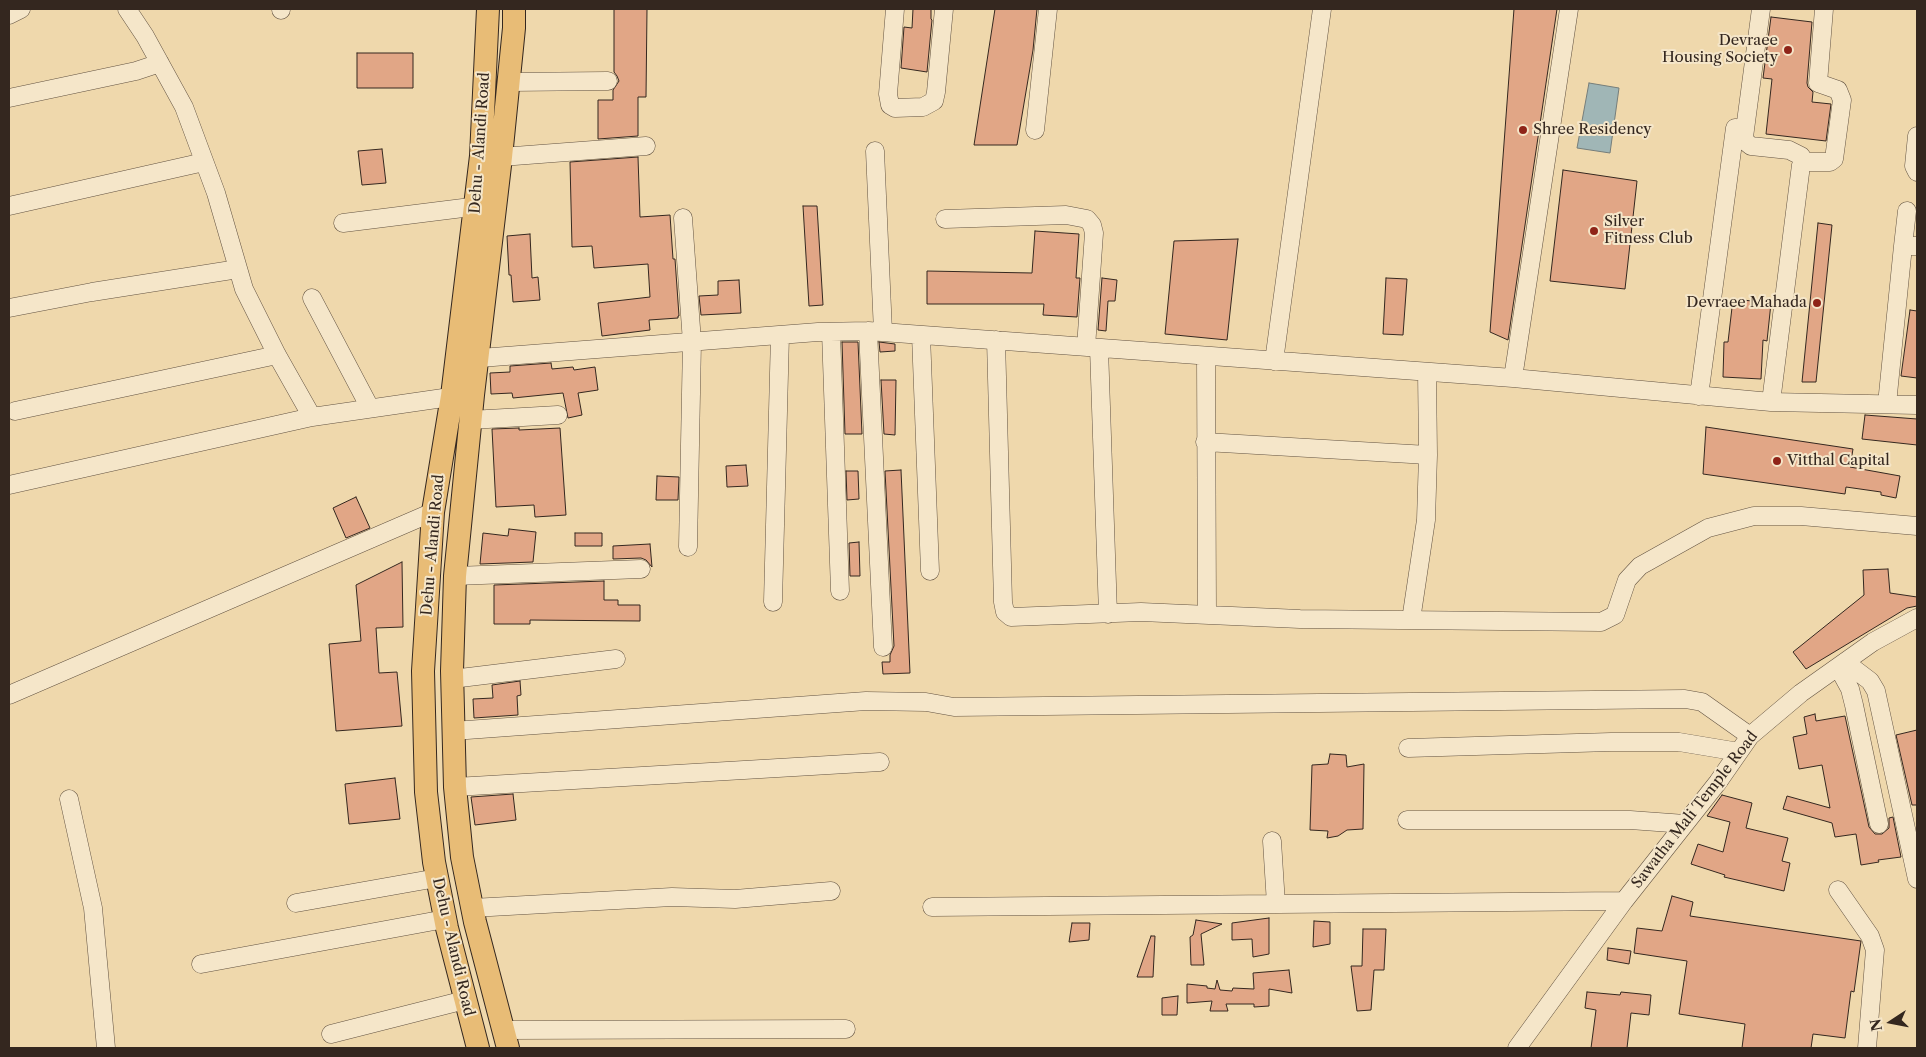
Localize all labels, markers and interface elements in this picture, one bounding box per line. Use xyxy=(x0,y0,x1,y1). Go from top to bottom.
place label: Devraee Housing Society xyxy=(1662,32,1778,67)
marker: Devraee Housing Society xyxy=(1782,44,1794,56)
street label: Dehu - Alandi Road xyxy=(466,72,494,214)
place label: Shree Residency xyxy=(1533,121,1652,139)
marker: Shree Residency xyxy=(1517,124,1529,136)
place label: Silver Fitness Club xyxy=(1604,213,1693,248)
marker: Silver Fitness Club xyxy=(1588,225,1600,237)
place label: Devraee Mahada xyxy=(1686,294,1807,312)
marker: Devraee Mahada xyxy=(1811,297,1823,309)
place label: Vitthal Capital xyxy=(1787,452,1890,470)
marker: Vitthal Capital xyxy=(1771,455,1783,467)
street label: Dehu - Alandi Road xyxy=(418,474,448,616)
street label: Sawatha Mali Temple Road xyxy=(1628,728,1762,892)
street label: Dehu - Alandi Road xyxy=(428,876,478,1018)
north arrow xyxy=(1866,997,1916,1047)
text: N xyxy=(1866,1017,1886,1033)

